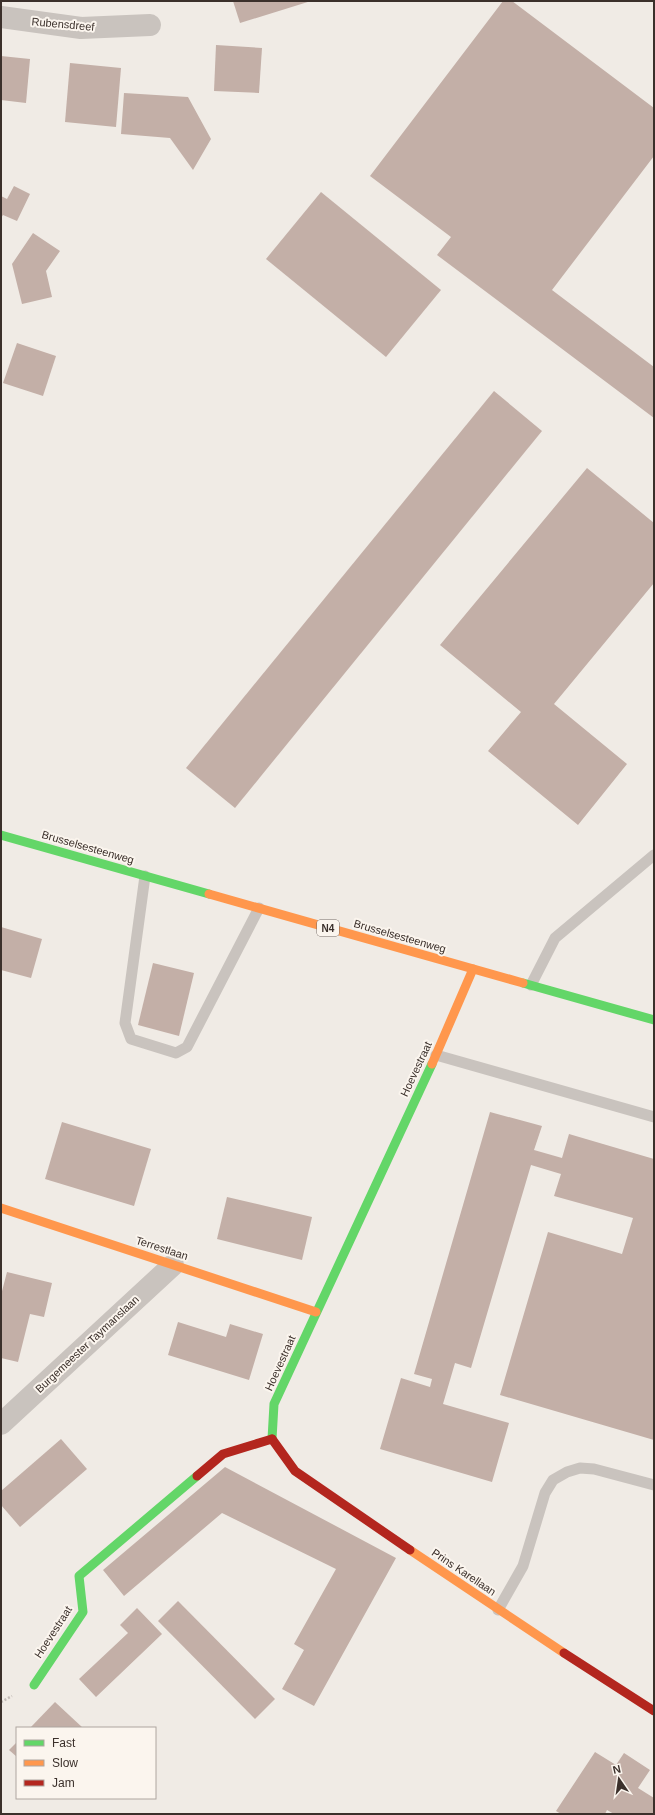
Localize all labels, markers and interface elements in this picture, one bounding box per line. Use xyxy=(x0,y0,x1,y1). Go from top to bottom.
street label: Rubensdreef xyxy=(31,15,96,33)
street label: Brusselsesteenweg xyxy=(40,828,136,866)
street label: Brusselsesteenweg xyxy=(352,917,448,955)
road number: N4 xyxy=(317,920,339,936)
street label: Hoevestraat xyxy=(398,1040,434,1098)
street label: Terrestlaan xyxy=(134,1234,190,1262)
street label: Burgemeester Taymanslaan xyxy=(33,1293,141,1395)
street label: Hoevestraat xyxy=(262,1333,298,1393)
street label: Prins Karellaan xyxy=(430,1546,498,1598)
street label: Hoevestraat xyxy=(32,1604,74,1660)
legend xyxy=(16,1727,156,1799)
text: Fast xyxy=(52,1736,76,1750)
text: Slow xyxy=(52,1756,78,1770)
north arrow xyxy=(599,1759,639,1799)
text: N xyxy=(612,1763,622,1776)
text: Jam xyxy=(52,1776,75,1790)

